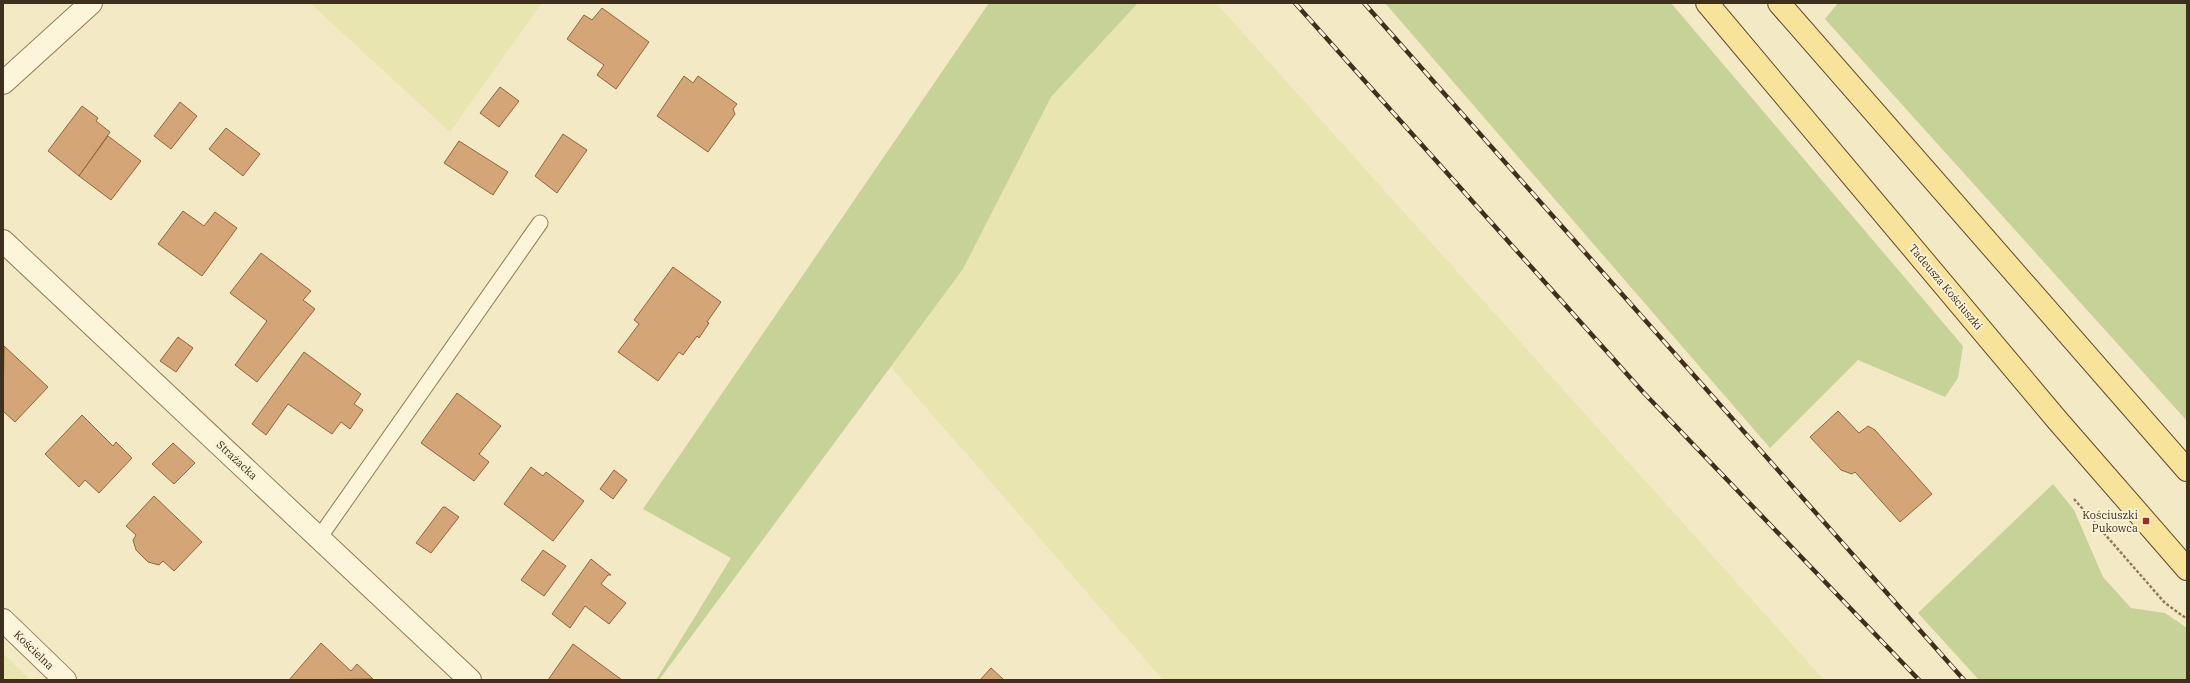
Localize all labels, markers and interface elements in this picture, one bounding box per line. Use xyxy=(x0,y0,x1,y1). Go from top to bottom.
street label: Tadeusza Kościuszki xyxy=(1906,241,1986,333)
street label: Strażacka xyxy=(214,438,260,482)
place label: Kościuszki Pukowca xyxy=(2082,508,2139,535)
marker: Kościuszki Pukowca xyxy=(2141,516,2151,526)
street label: Kościelna xyxy=(11,627,57,673)

